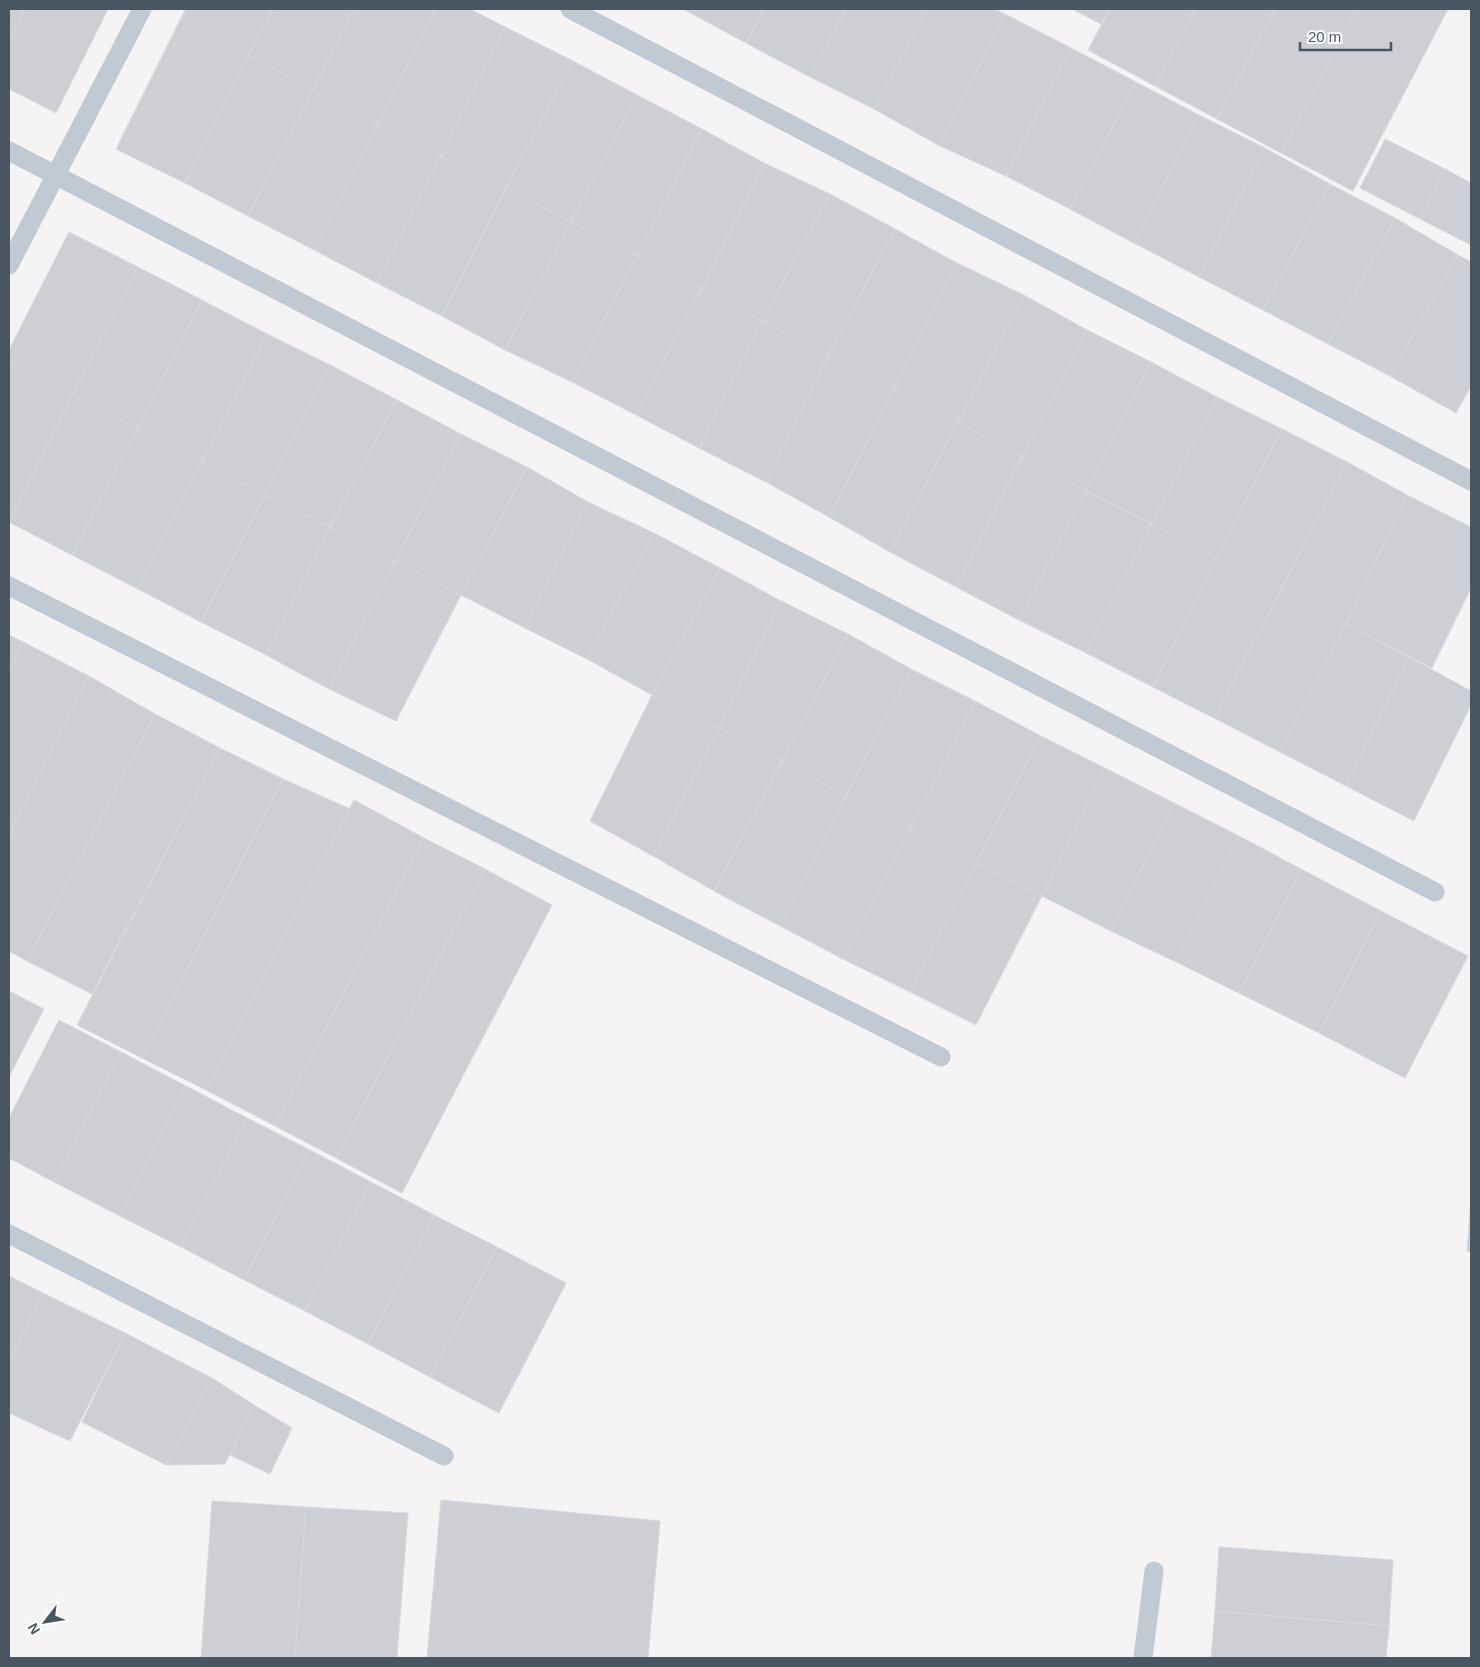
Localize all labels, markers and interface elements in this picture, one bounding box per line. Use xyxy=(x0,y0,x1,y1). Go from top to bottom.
scale bar xyxy=(1300,20,1391,52)
text: 20 m xyxy=(1308,28,1341,45)
north arrow xyxy=(20,1597,70,1647)
text: N xyxy=(24,1620,43,1637)

